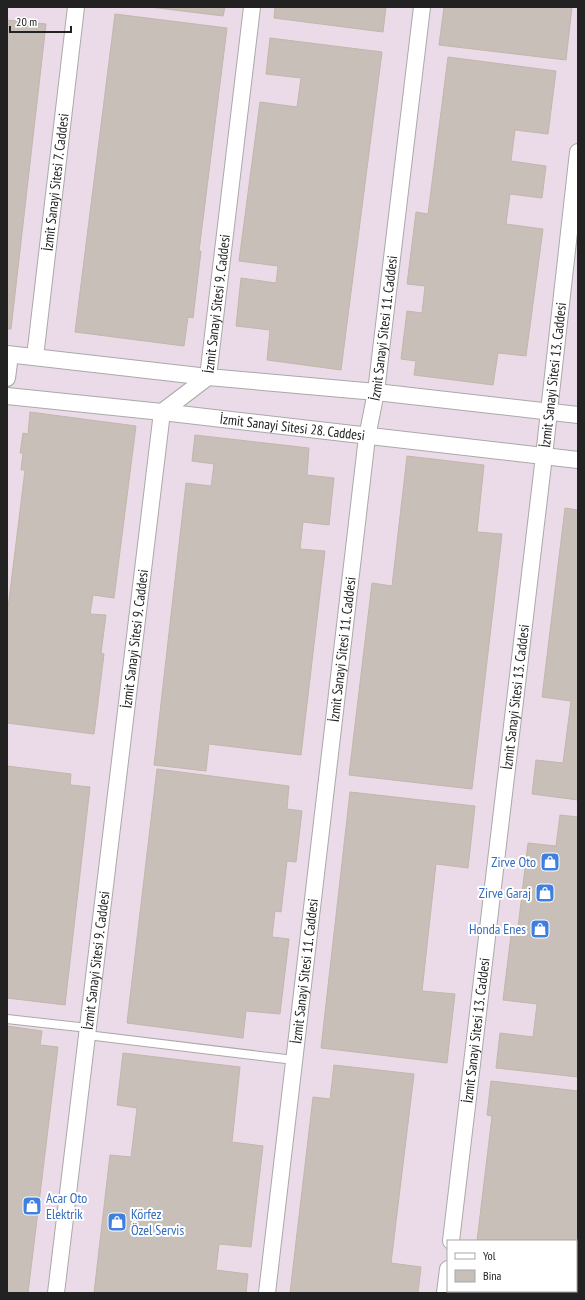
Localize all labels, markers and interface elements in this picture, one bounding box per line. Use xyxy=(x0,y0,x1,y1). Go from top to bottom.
scale bar xyxy=(10,8,71,34)
text: 20 m xyxy=(16,14,37,29)
street label: İzmit Sanayi Sitesi 7. Caddesi xyxy=(38,112,72,252)
street label: İzmit Sanayi Sitesi 9. Caddesi xyxy=(200,233,234,374)
street label: İzmit Sanayi Sitesi 11. Caddesi xyxy=(365,255,401,402)
street label: İzmit Sanayi Sitesi 13. Caddesi xyxy=(536,301,570,449)
street label: İzmit Sanayi Sitesi 28. Caddesi xyxy=(219,410,366,444)
street label: İzmit Sanayi Sitesi 9. Caddesi xyxy=(117,568,152,709)
street label: İzmit Sanayi Sitesi 11. Caddesi xyxy=(325,576,360,723)
street label: İzmit Sanayi Sitesi 13. Caddesi xyxy=(498,623,533,770)
shop icon: Zirve Oto xyxy=(539,851,561,873)
place label: Zirve Oto xyxy=(491,853,536,871)
shop icon: Zirve Garaj xyxy=(534,882,556,904)
place label: Zirve Garaj xyxy=(479,884,531,902)
street label: İzmit Sanayi Sitesi 9. Caddesi xyxy=(79,890,113,1031)
street label: İzmit Sanayi Sitesi 11. Caddesi xyxy=(287,898,322,1045)
shop icon: Honda Enes xyxy=(529,918,551,940)
place label: Honda Enes xyxy=(469,920,526,938)
street label: İzmit Sanayi Sitesi 13. Caddesi xyxy=(458,957,493,1104)
place label: Acar Oto Elektrik xyxy=(46,1189,87,1223)
shop icon: Acar Oto Elektrik xyxy=(21,1195,43,1217)
place label: Körfez Özel Servis xyxy=(131,1205,184,1239)
shop icon: Körfez Özel Servis xyxy=(106,1211,128,1233)
legend xyxy=(447,1240,577,1292)
text: Yol xyxy=(483,1248,496,1263)
text: Bina xyxy=(483,1268,502,1283)

